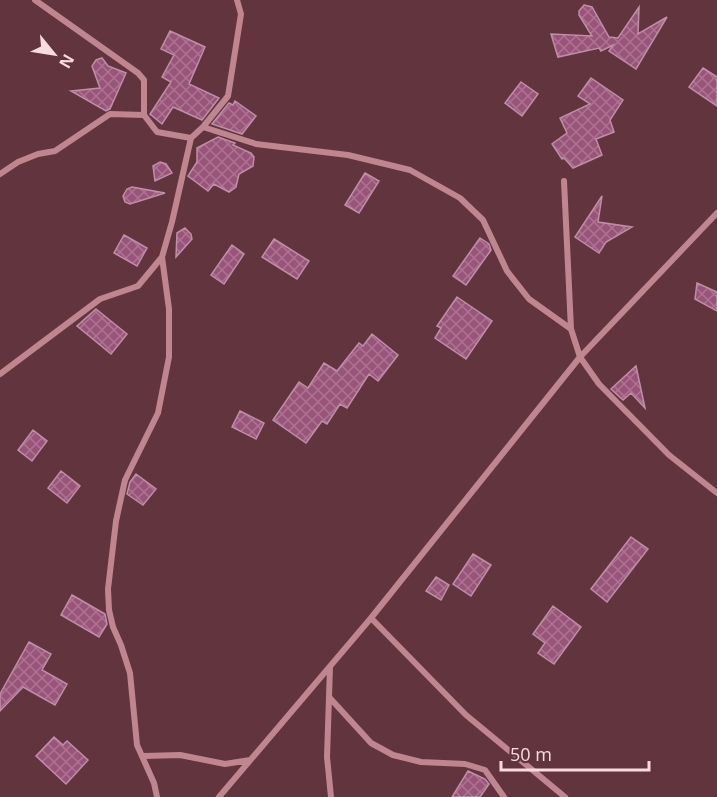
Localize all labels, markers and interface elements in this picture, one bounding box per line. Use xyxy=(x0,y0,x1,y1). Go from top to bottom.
north arrow xyxy=(24,24,84,84)
text: N xyxy=(54,50,80,73)
scale bar xyxy=(501,734,650,772)
text: 50 m xyxy=(510,742,552,766)

